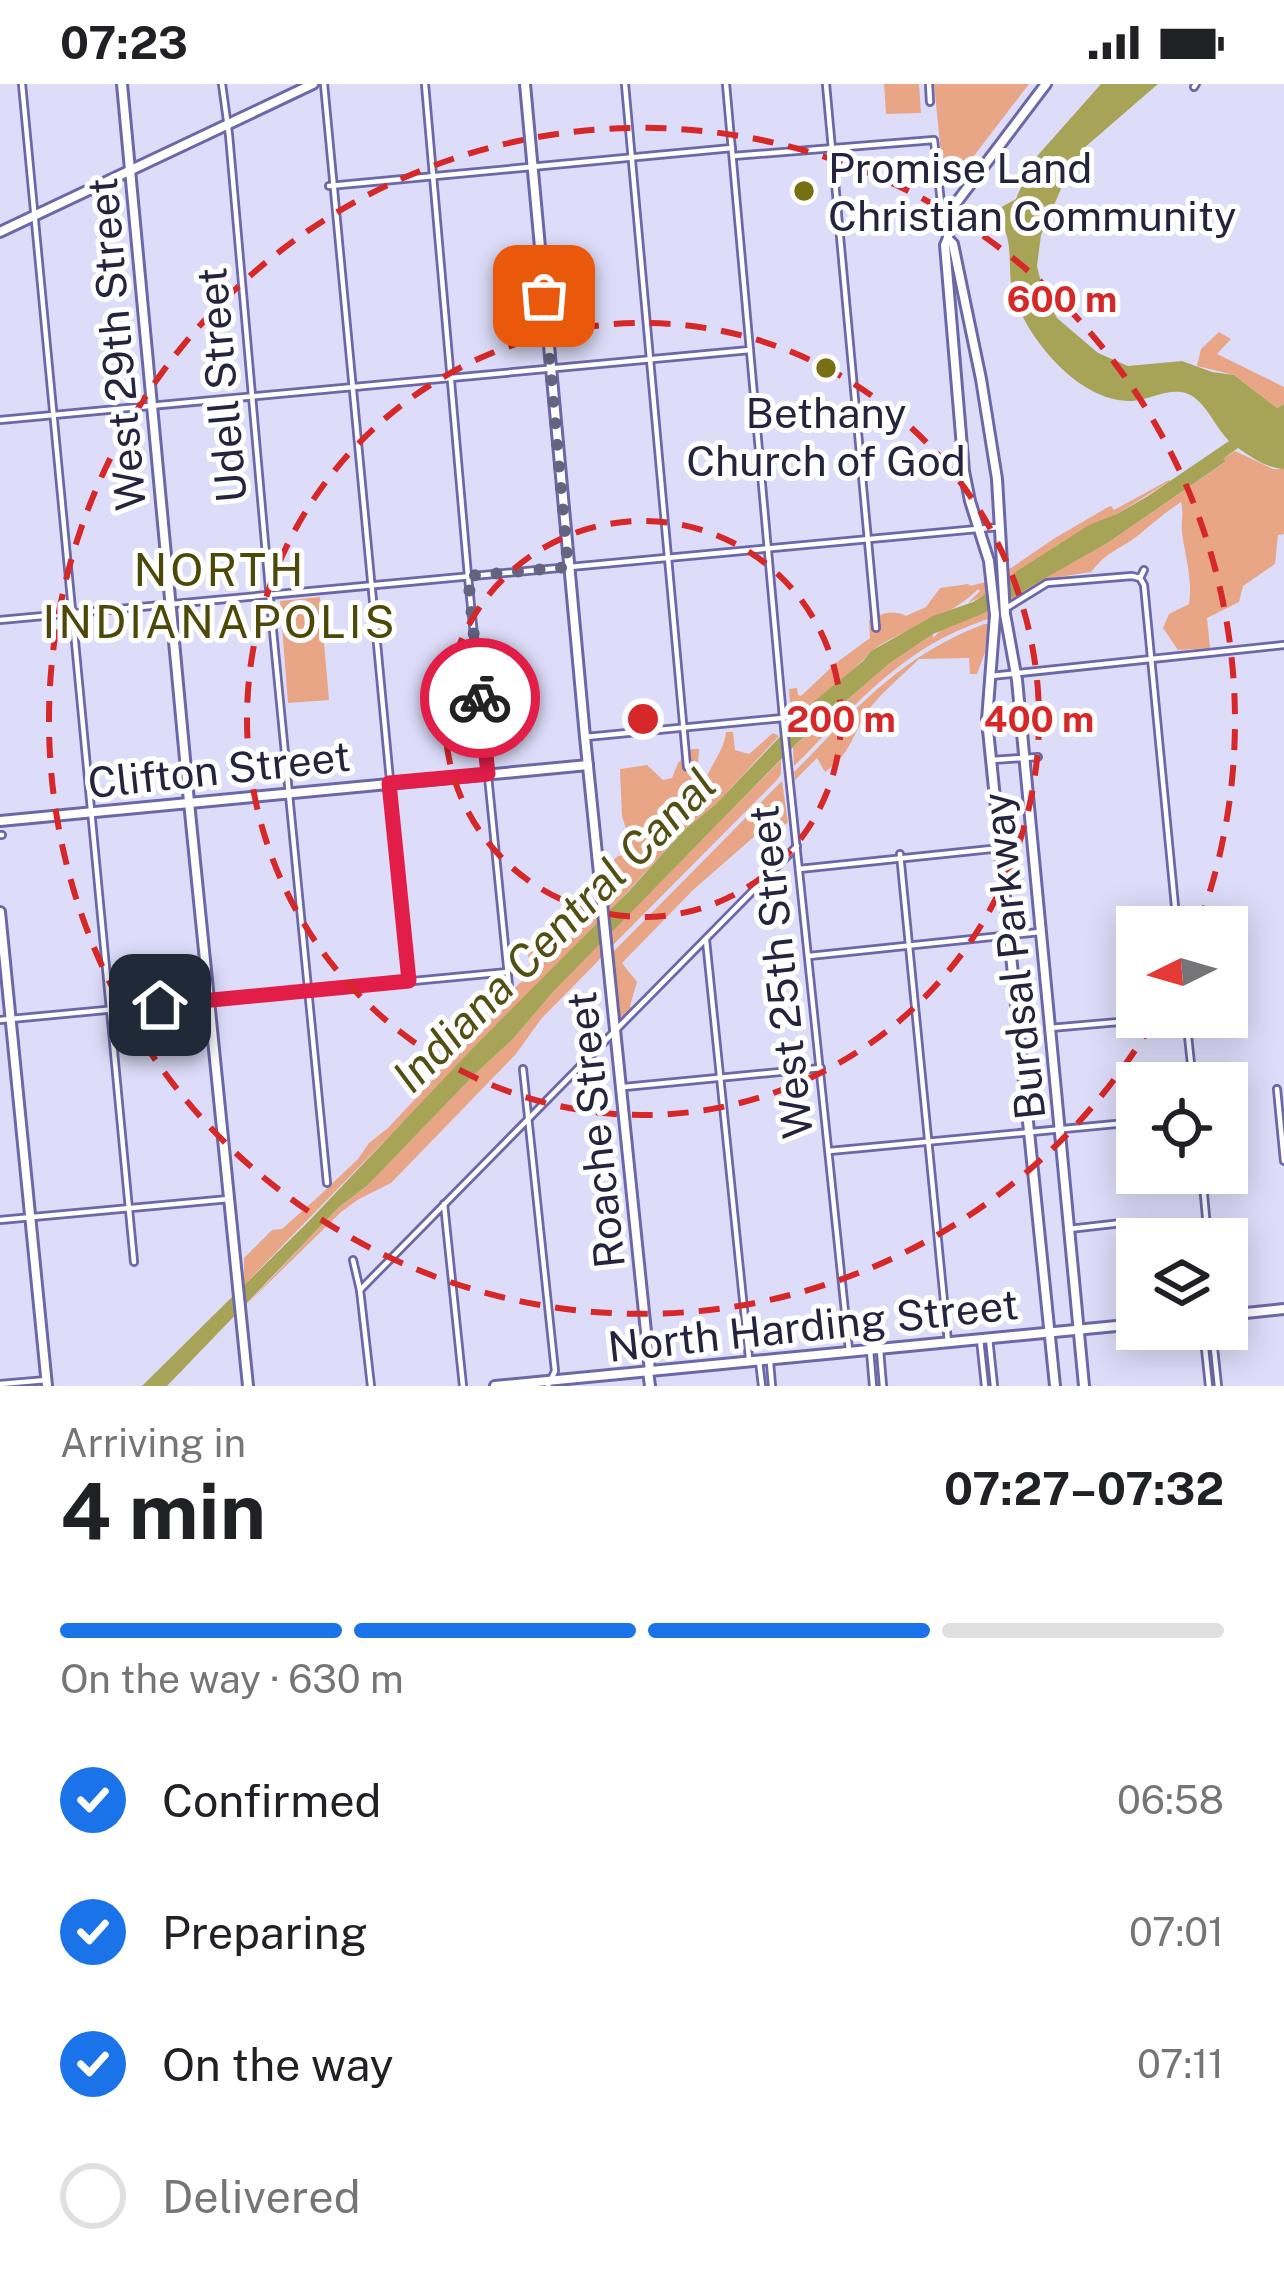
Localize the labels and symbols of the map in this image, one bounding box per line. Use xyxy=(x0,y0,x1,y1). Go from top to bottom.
place label: Promise Land Christian Community xyxy=(828,143,1236,240)
street label: West 29th Street xyxy=(77,176,155,512)
marker: Promise Land Christian Community xyxy=(791,178,817,204)
pin xyxy=(493,245,595,347)
street label: Udell Street xyxy=(186,265,256,505)
text: 600 m xyxy=(1007,278,1117,320)
marker: Bethany Church of God xyxy=(813,355,839,381)
place label: Bethany Church of God xyxy=(686,388,966,485)
district label: NORTH INDIANAPOLIS xyxy=(42,543,398,648)
courier xyxy=(420,638,540,758)
centre of rings xyxy=(622,698,664,740)
text: 200 m xyxy=(786,698,896,740)
text: 400 m xyxy=(984,698,1094,740)
street label: Clifton Street xyxy=(85,731,353,807)
water label: Indiana Central Canal xyxy=(382,758,726,1102)
street label: Burdsal Parkway xyxy=(971,790,1055,1122)
street label: West 25th Street xyxy=(738,803,822,1141)
north arrow xyxy=(1116,906,1248,1038)
pin xyxy=(109,954,211,1056)
street label: Roache Street xyxy=(556,989,634,1271)
street label: North Harding Street xyxy=(605,1279,1021,1371)

